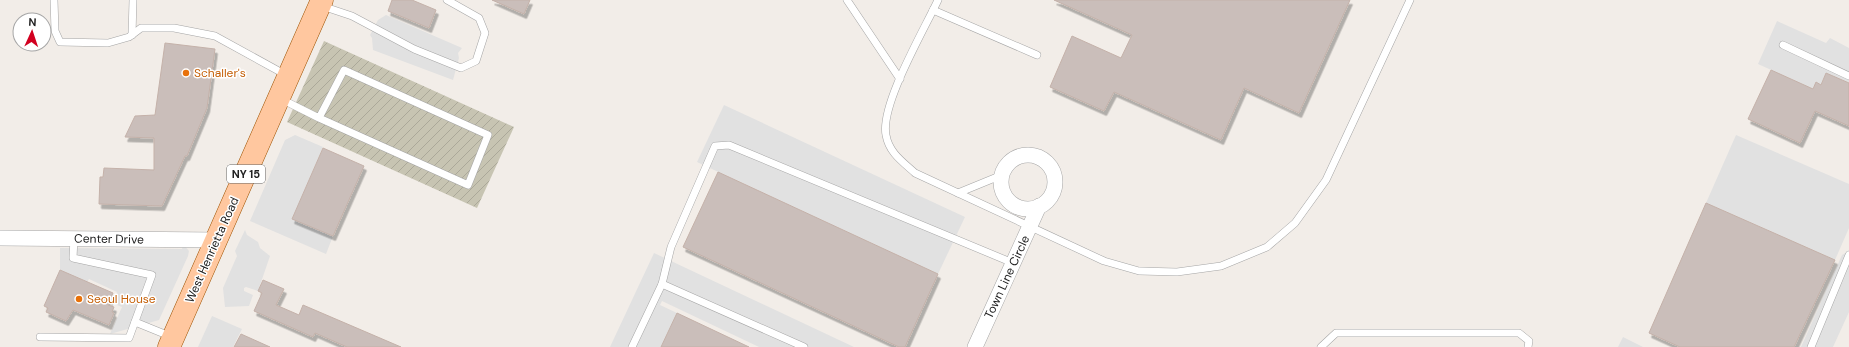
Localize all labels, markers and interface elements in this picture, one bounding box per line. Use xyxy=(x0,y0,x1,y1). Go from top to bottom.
north arrow xyxy=(12,12,52,52)
text: N xyxy=(28,15,37,29)
place label: Schaller's xyxy=(194,65,246,81)
marker: Schaller's xyxy=(181,68,191,78)
road number: NY 15 xyxy=(227,165,265,183)
street label: West Henrietta Road xyxy=(181,195,243,305)
street label: Center Drive xyxy=(74,230,144,248)
street label: Town Line Circle xyxy=(981,233,1033,321)
place label: Seoul House xyxy=(87,291,156,307)
marker: Seoul House xyxy=(74,294,84,304)

